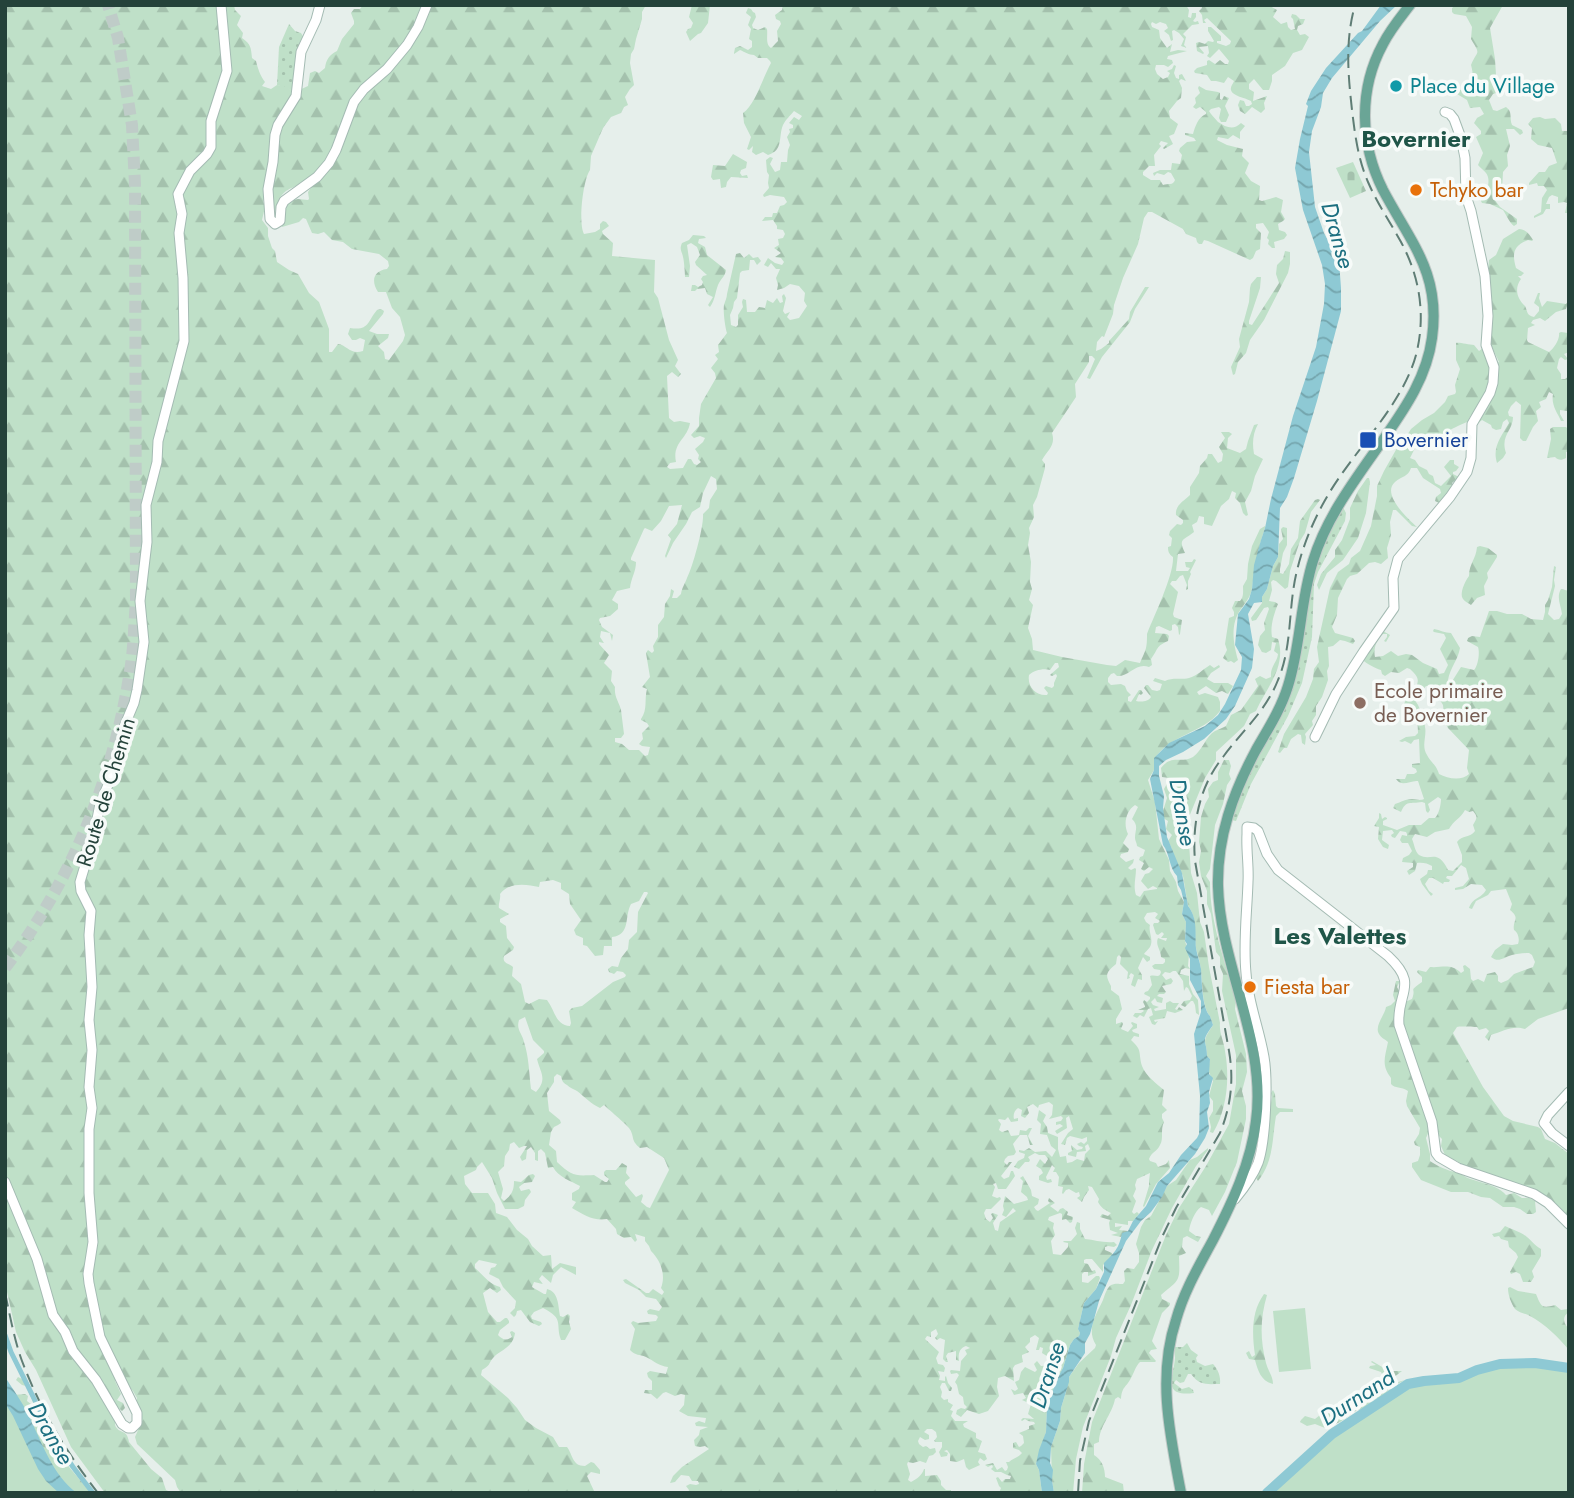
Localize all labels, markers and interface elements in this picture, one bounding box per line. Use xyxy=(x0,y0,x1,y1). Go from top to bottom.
place label: Place du Village xyxy=(1410,71,1555,101)
marker: Place du Village xyxy=(1388,78,1404,94)
district label: Bovernier xyxy=(1361,121,1471,156)
place label: Tchyko bar xyxy=(1430,175,1525,205)
marker: Tchyko bar xyxy=(1408,182,1424,198)
water label: Dranse xyxy=(1312,198,1364,273)
place label: Bovernier xyxy=(1384,425,1469,455)
marker: Bovernier xyxy=(1358,430,1378,450)
place label: Ecole primaire de Bovernier xyxy=(1374,676,1503,730)
marker: Ecole primaire de Bovernier xyxy=(1352,695,1368,711)
street label: Route de Chemin xyxy=(69,714,143,870)
water label: Dranse xyxy=(1160,776,1206,849)
district label: Les Valettes xyxy=(1274,918,1407,953)
place label: Fiesta bar xyxy=(1264,972,1351,1002)
marker: Fiesta bar xyxy=(1242,979,1258,995)
water label: Dranse xyxy=(1020,1337,1074,1412)
water label: Durnand xyxy=(1313,1359,1402,1434)
water label: Dranse xyxy=(19,1395,83,1471)

